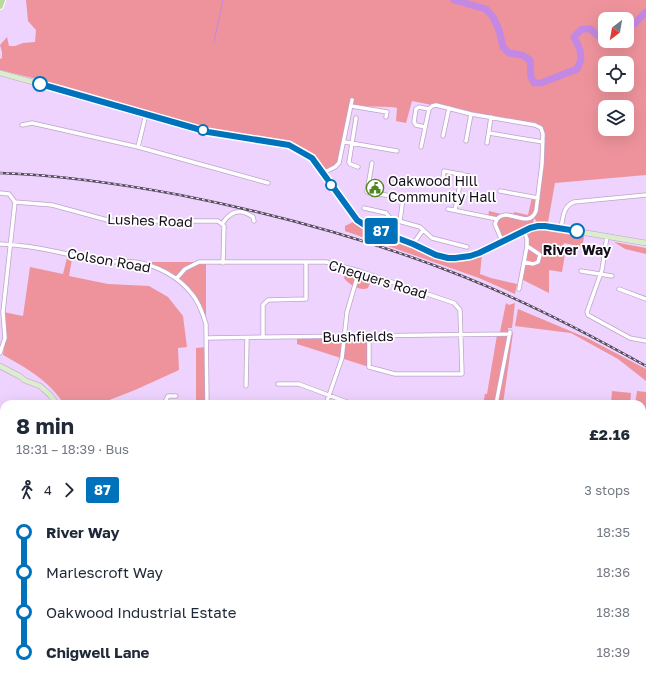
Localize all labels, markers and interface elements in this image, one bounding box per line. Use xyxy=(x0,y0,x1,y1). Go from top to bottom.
north arrow xyxy=(598,12,634,48)
map controls xyxy=(598,12,634,136)
button: locate xyxy=(598,56,634,92)
unlabelled marker xyxy=(32,76,48,92)
button: layers xyxy=(598,100,634,136)
unlabelled marker xyxy=(197,124,209,136)
place label: Oakwood Hill Community Hall xyxy=(388,172,496,205)
public building icon: Oakwood Hill Community Hall xyxy=(365,178,385,198)
unlabelled marker xyxy=(325,179,337,191)
street label: Lushes Road xyxy=(107,210,193,230)
line badge: 87 xyxy=(363,218,399,244)
text: 87 xyxy=(373,222,389,239)
marker: River Way xyxy=(569,223,585,239)
place label: River Way xyxy=(543,241,612,258)
street label: Colson Road xyxy=(66,244,152,276)
street label: Chequers Road xyxy=(327,256,429,302)
street label: Bushfields xyxy=(322,327,394,345)
text: 8 min xyxy=(16,412,74,439)
text: £2.16 xyxy=(589,425,630,443)
text: 18:31 – 18:39 · Bus xyxy=(16,441,129,457)
icon: walk xyxy=(16,479,38,501)
icon: forward xyxy=(58,479,80,501)
text: 87 xyxy=(94,481,111,498)
text: 4 xyxy=(44,482,52,498)
text: 3 stops xyxy=(584,482,630,498)
text: River Way xyxy=(46,523,119,541)
text: 18:35 xyxy=(597,524,630,540)
text: Marlescroft Way xyxy=(46,563,163,581)
text: 18:36 xyxy=(596,564,630,580)
text: Oakwood Industrial Estate xyxy=(46,603,236,621)
text: 18:38 xyxy=(596,604,630,620)
text: Chigwell Lane xyxy=(46,643,149,661)
text: 18:39 xyxy=(596,644,630,660)

